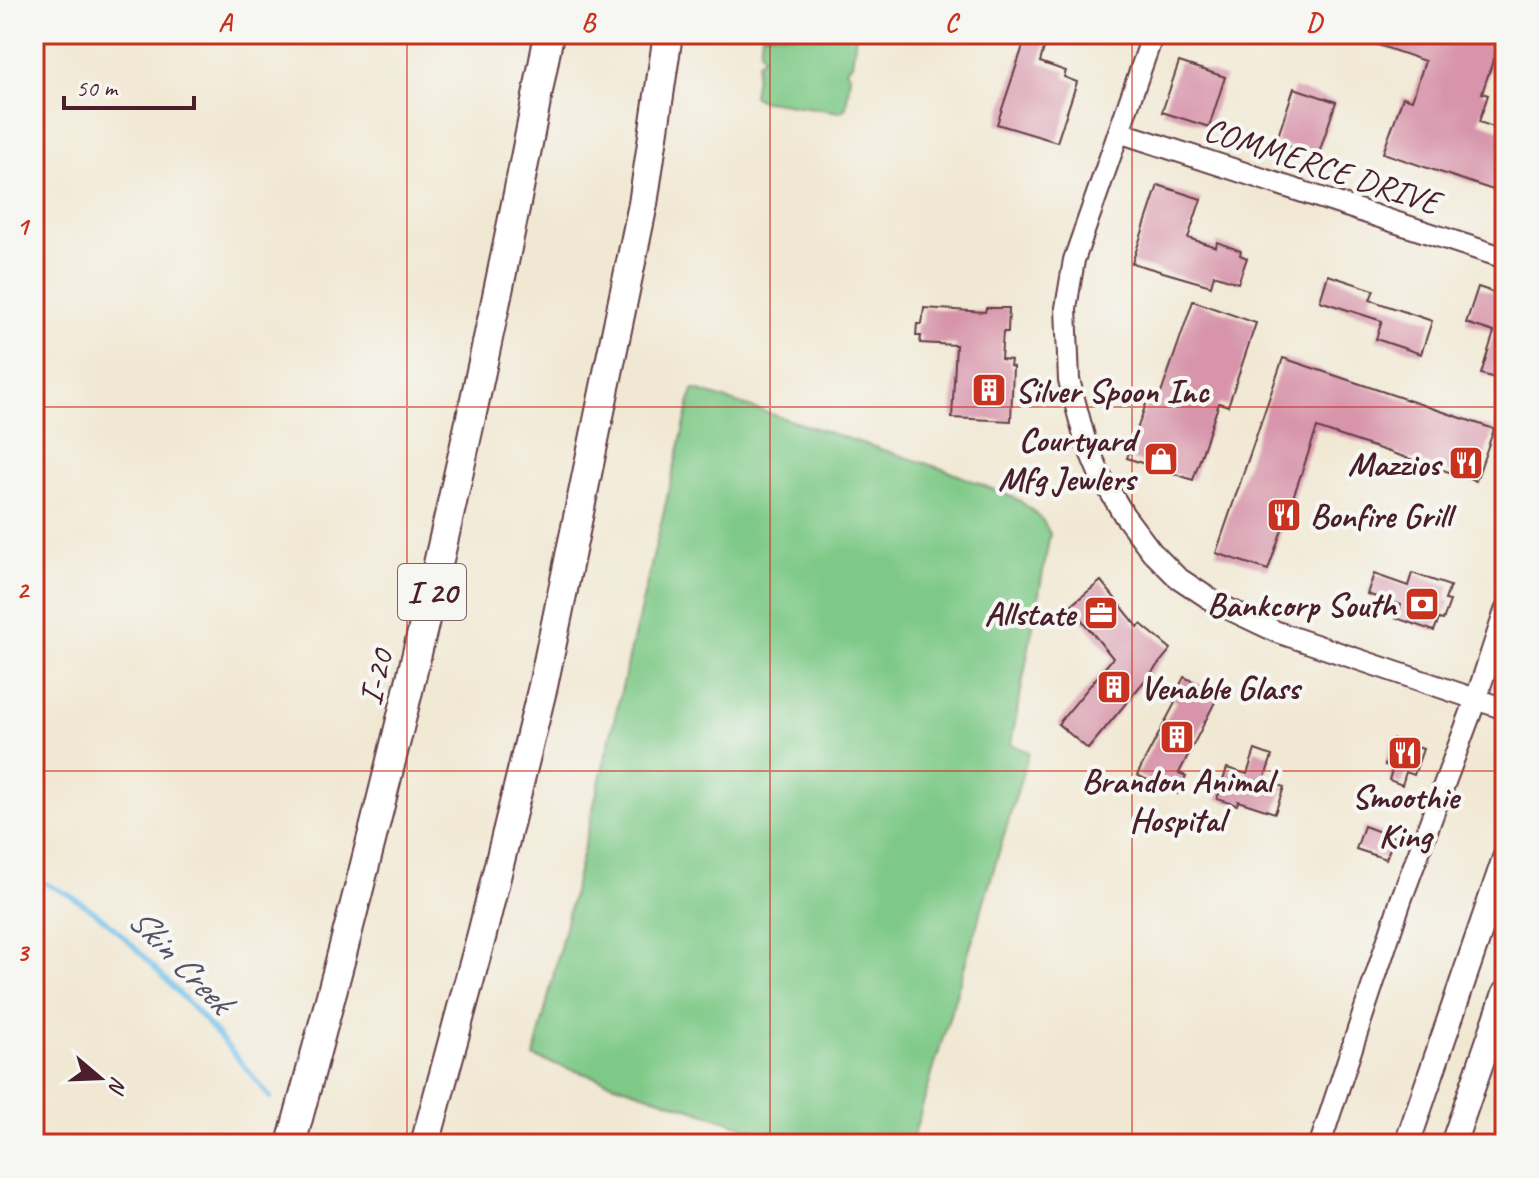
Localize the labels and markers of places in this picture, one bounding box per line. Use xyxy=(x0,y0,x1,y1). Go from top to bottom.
place label: Silver Spoon Inc xyxy=(1015,369,1210,412)
building icon: Silver Spoon Inc xyxy=(970,371,1008,409)
place label: Courtyard Mfg Jewlers xyxy=(998,418,1141,500)
shop icon: Courtyard Mfg Jewlers xyxy=(1142,440,1180,478)
place label: Mazzios xyxy=(1348,442,1443,485)
restaurant icon: Mazzios xyxy=(1447,444,1485,482)
place label: Bonfire Grill xyxy=(1310,494,1457,537)
restaurant icon: Bonfire Grill xyxy=(1265,496,1303,534)
place label: Bankcorp South xyxy=(1207,583,1398,626)
bank icon: Bankcorp South xyxy=(1403,585,1441,623)
place label: Allstate xyxy=(985,592,1078,635)
office icon: Allstate xyxy=(1082,594,1120,632)
place label: Venable Glass xyxy=(1140,666,1303,709)
building icon: Venable Glass xyxy=(1095,668,1133,706)
building icon: Brandon Animal Hospital xyxy=(1158,718,1196,756)
restaurant icon: Smoothie King xyxy=(1386,734,1424,772)
place label: Brandon Animal Hospital xyxy=(1082,759,1279,841)
place label: Smoothie King xyxy=(1352,775,1462,857)

